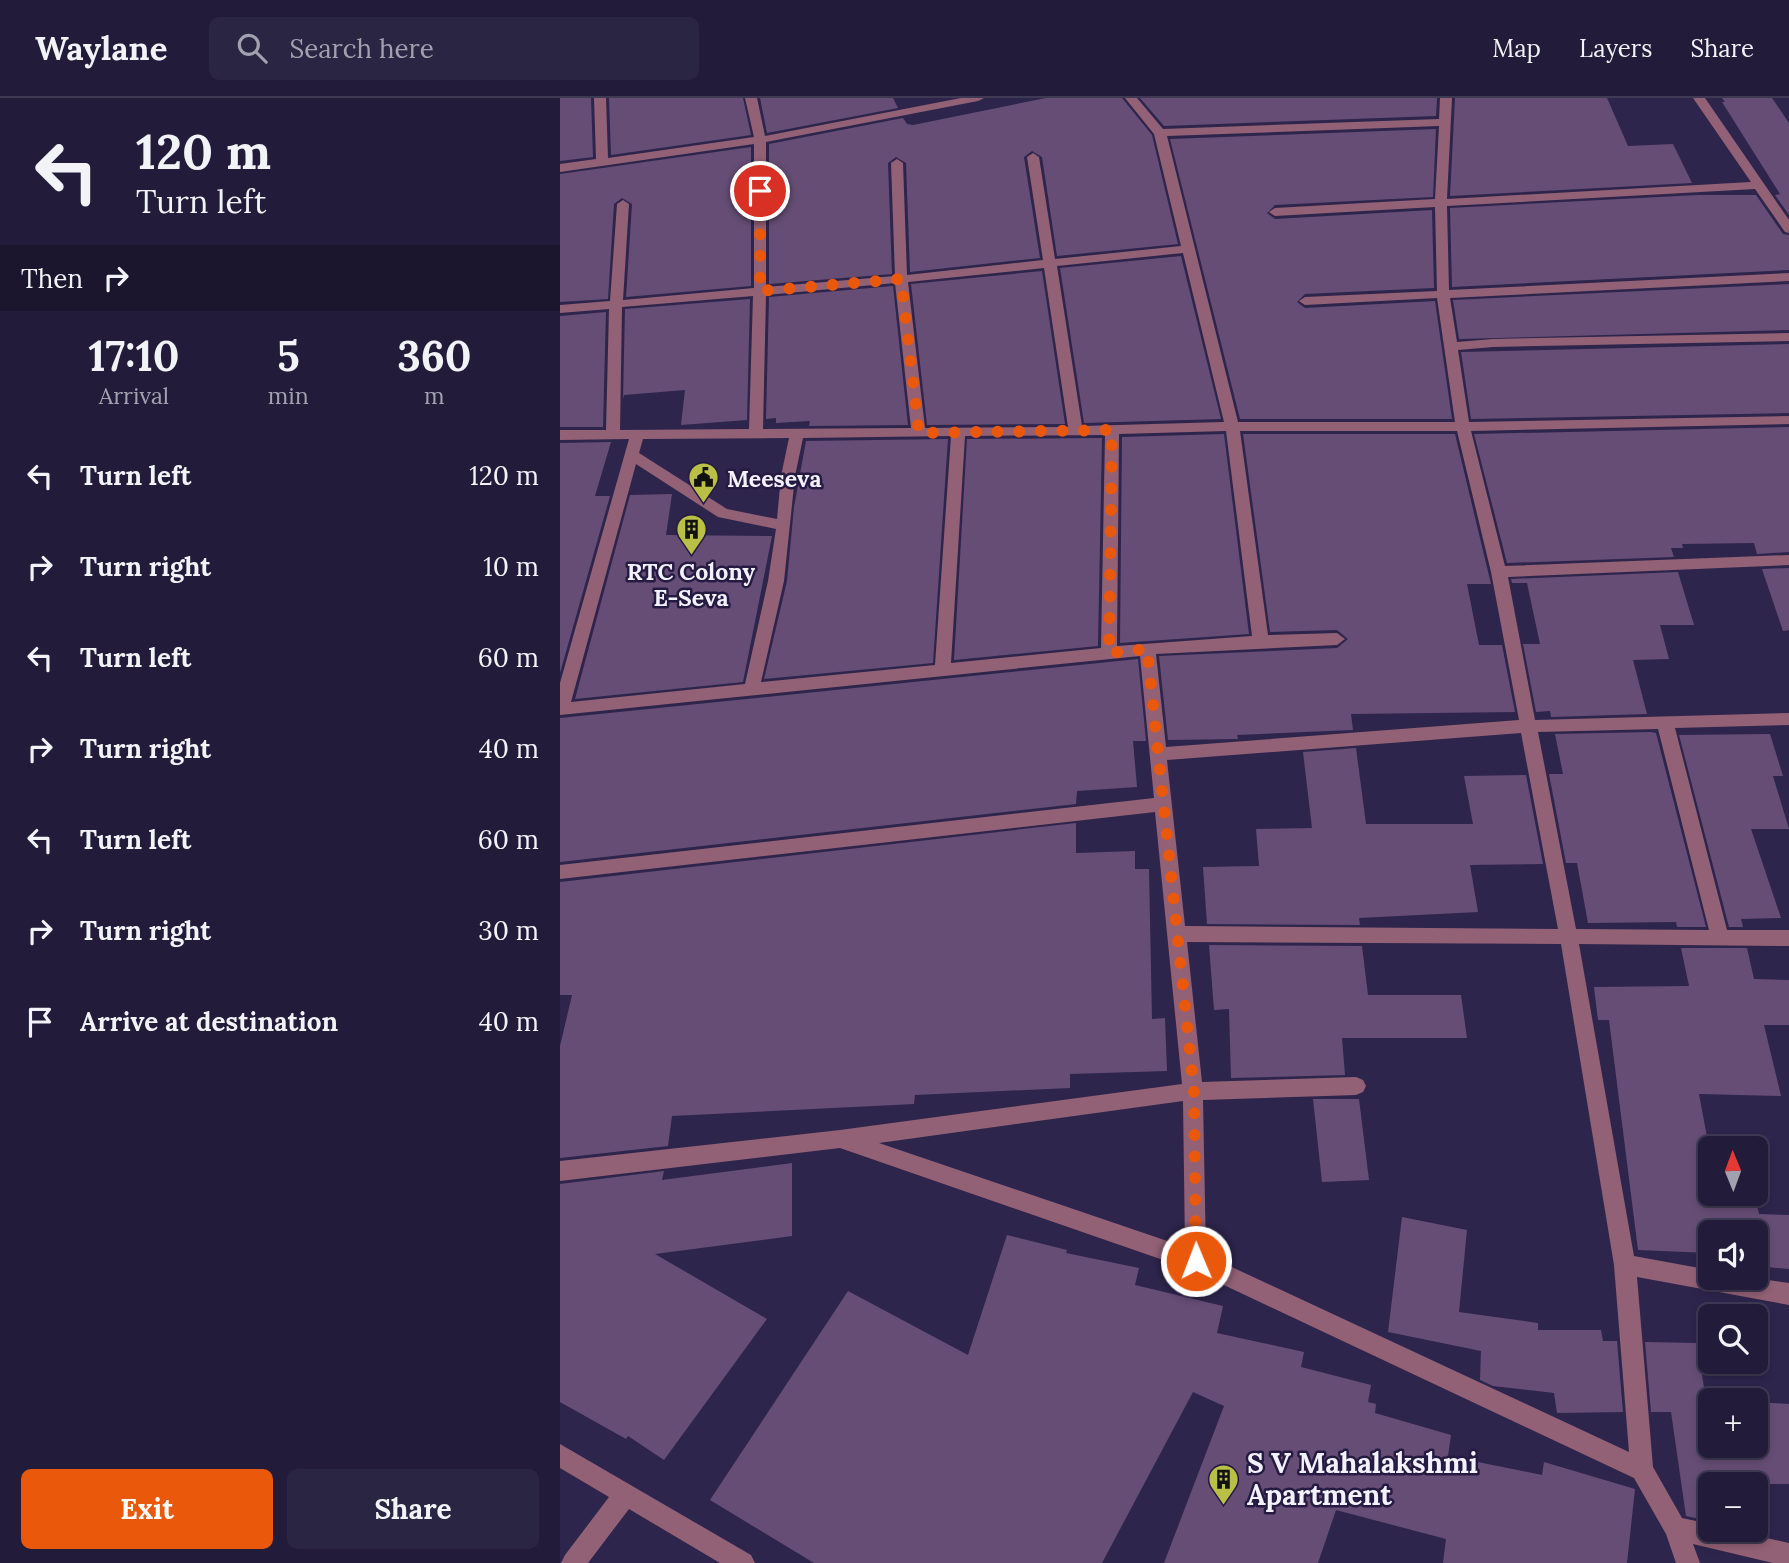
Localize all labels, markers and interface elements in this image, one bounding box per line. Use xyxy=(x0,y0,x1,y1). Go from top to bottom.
search box xyxy=(209,17,699,80)
text: Waylane xyxy=(35,27,167,69)
icon: search xyxy=(233,29,271,67)
text: Search here xyxy=(289,32,434,65)
text: Map xyxy=(1492,33,1541,64)
text: Layers xyxy=(1579,33,1652,64)
text: Share xyxy=(1690,33,1754,64)
text: 120 m xyxy=(136,120,271,182)
icon: left xyxy=(21,126,112,217)
pin xyxy=(730,161,790,221)
icon: arrive xyxy=(741,172,779,210)
text: Turn left xyxy=(136,181,266,222)
icon: right xyxy=(97,259,135,297)
text: Then xyxy=(21,262,83,295)
text: 17:10 xyxy=(88,329,179,383)
text: 5 xyxy=(277,329,300,383)
text: 360 xyxy=(397,329,472,383)
text: Arrival xyxy=(99,381,169,410)
text: min xyxy=(268,381,309,410)
text: m xyxy=(424,381,445,410)
icon: left xyxy=(21,457,59,495)
text: Turn left xyxy=(80,459,191,492)
text: 120 m xyxy=(469,459,539,492)
public building icon: Meeseva xyxy=(687,461,721,505)
place label: Meeseva xyxy=(727,464,821,493)
building icon: RTC Colony E-Seva xyxy=(674,513,708,557)
icon: right xyxy=(21,548,59,586)
text: Turn right xyxy=(80,550,211,583)
text: 10 m xyxy=(483,550,539,583)
place label: RTC Colony E-Seva xyxy=(627,557,756,612)
icon: left xyxy=(21,639,59,677)
text: Turn left xyxy=(80,641,191,674)
text: 60 m xyxy=(478,641,539,674)
icon: right xyxy=(21,730,59,768)
text: Turn right xyxy=(80,732,211,765)
text: 40 m xyxy=(479,732,539,765)
icon: left xyxy=(21,821,59,859)
text: Turn left xyxy=(80,823,191,856)
text: 60 m xyxy=(478,823,539,856)
icon: right xyxy=(21,912,59,950)
text: Turn right xyxy=(80,914,211,947)
text: 30 m xyxy=(478,914,539,947)
icon: arrive xyxy=(21,1003,59,1041)
text: Arrive at destination xyxy=(80,1005,338,1038)
text: 40 m xyxy=(479,1005,539,1038)
north arrow xyxy=(1698,1136,1768,1206)
map controls xyxy=(1698,1136,1768,1542)
button: sound xyxy=(1698,1220,1768,1290)
position arrow xyxy=(1159,1224,1233,1298)
button: search xyxy=(1698,1304,1768,1374)
button: + xyxy=(1698,1388,1768,1458)
place label: S V Mahalakshmi Apartment xyxy=(1247,1445,1478,1513)
building icon: S V Mahalakshmi Apartment xyxy=(1207,1462,1241,1506)
button: Exit xyxy=(21,1469,273,1549)
button: Share xyxy=(287,1469,539,1549)
button: − xyxy=(1698,1472,1768,1542)

